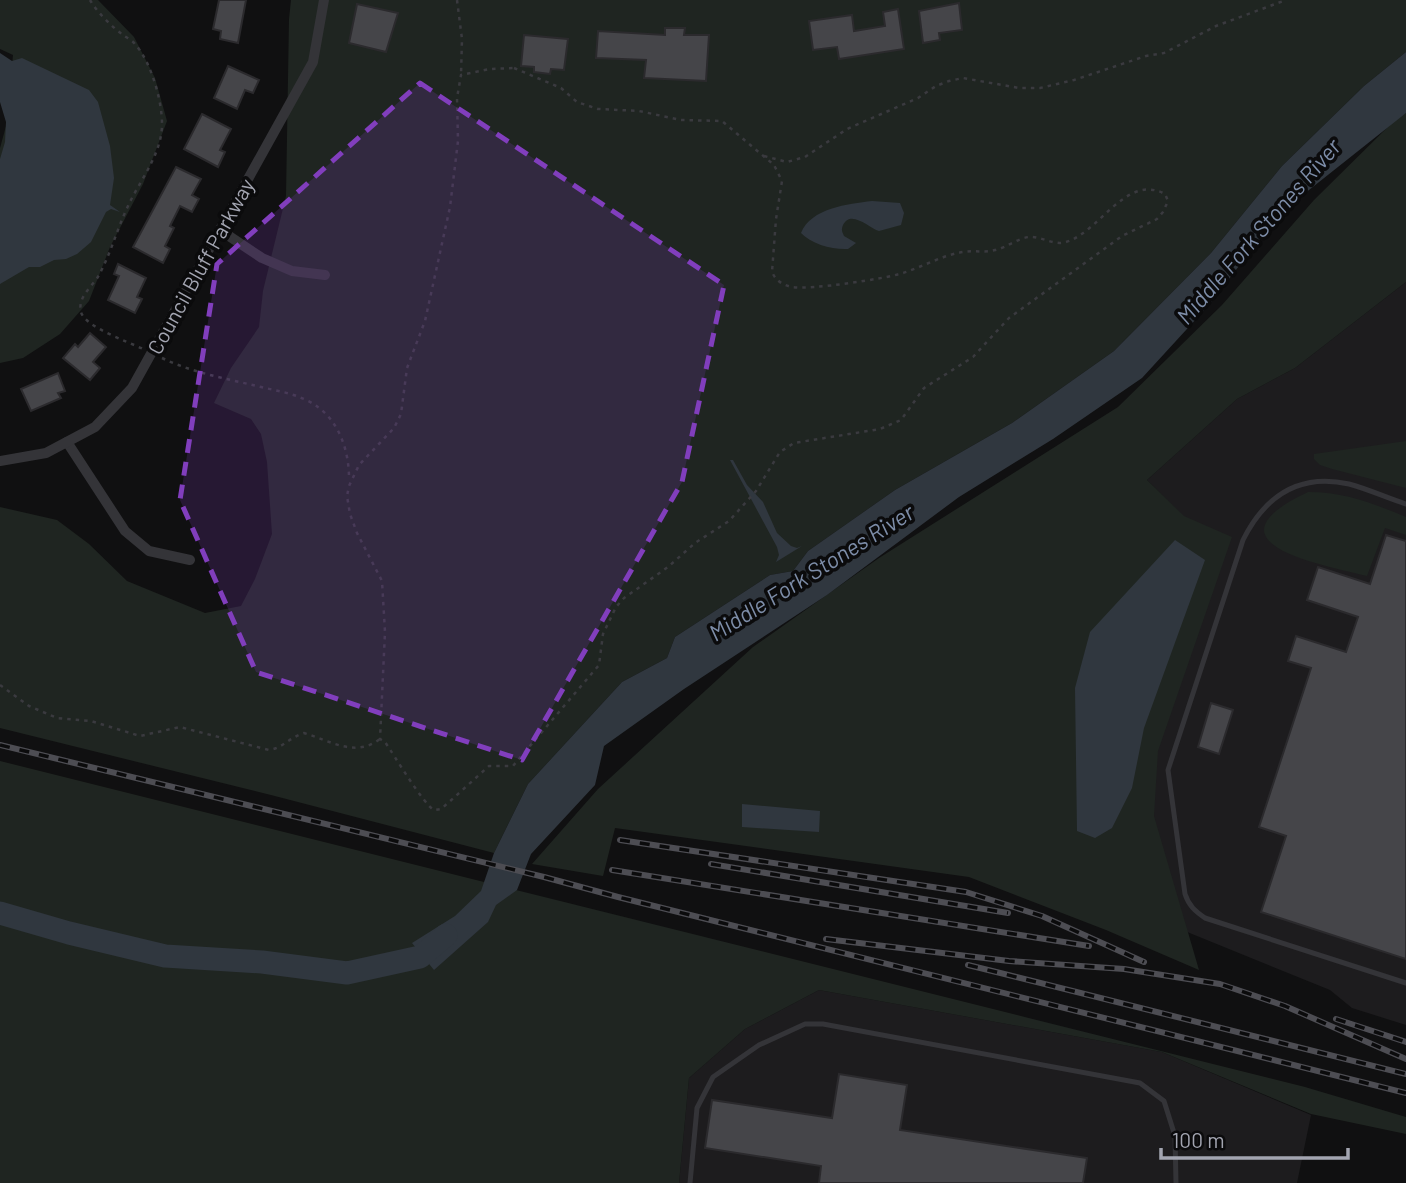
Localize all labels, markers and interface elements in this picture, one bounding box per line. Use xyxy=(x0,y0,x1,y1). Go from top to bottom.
water label: Middle Fork Stones River xyxy=(1170,132,1347,329)
street label: Council Bluff Parkway xyxy=(141,174,259,358)
water label: Middle Fork Stones River xyxy=(703,497,919,647)
scale bar xyxy=(1161,1116,1348,1160)
text: 100 m xyxy=(1172,1127,1225,1152)

